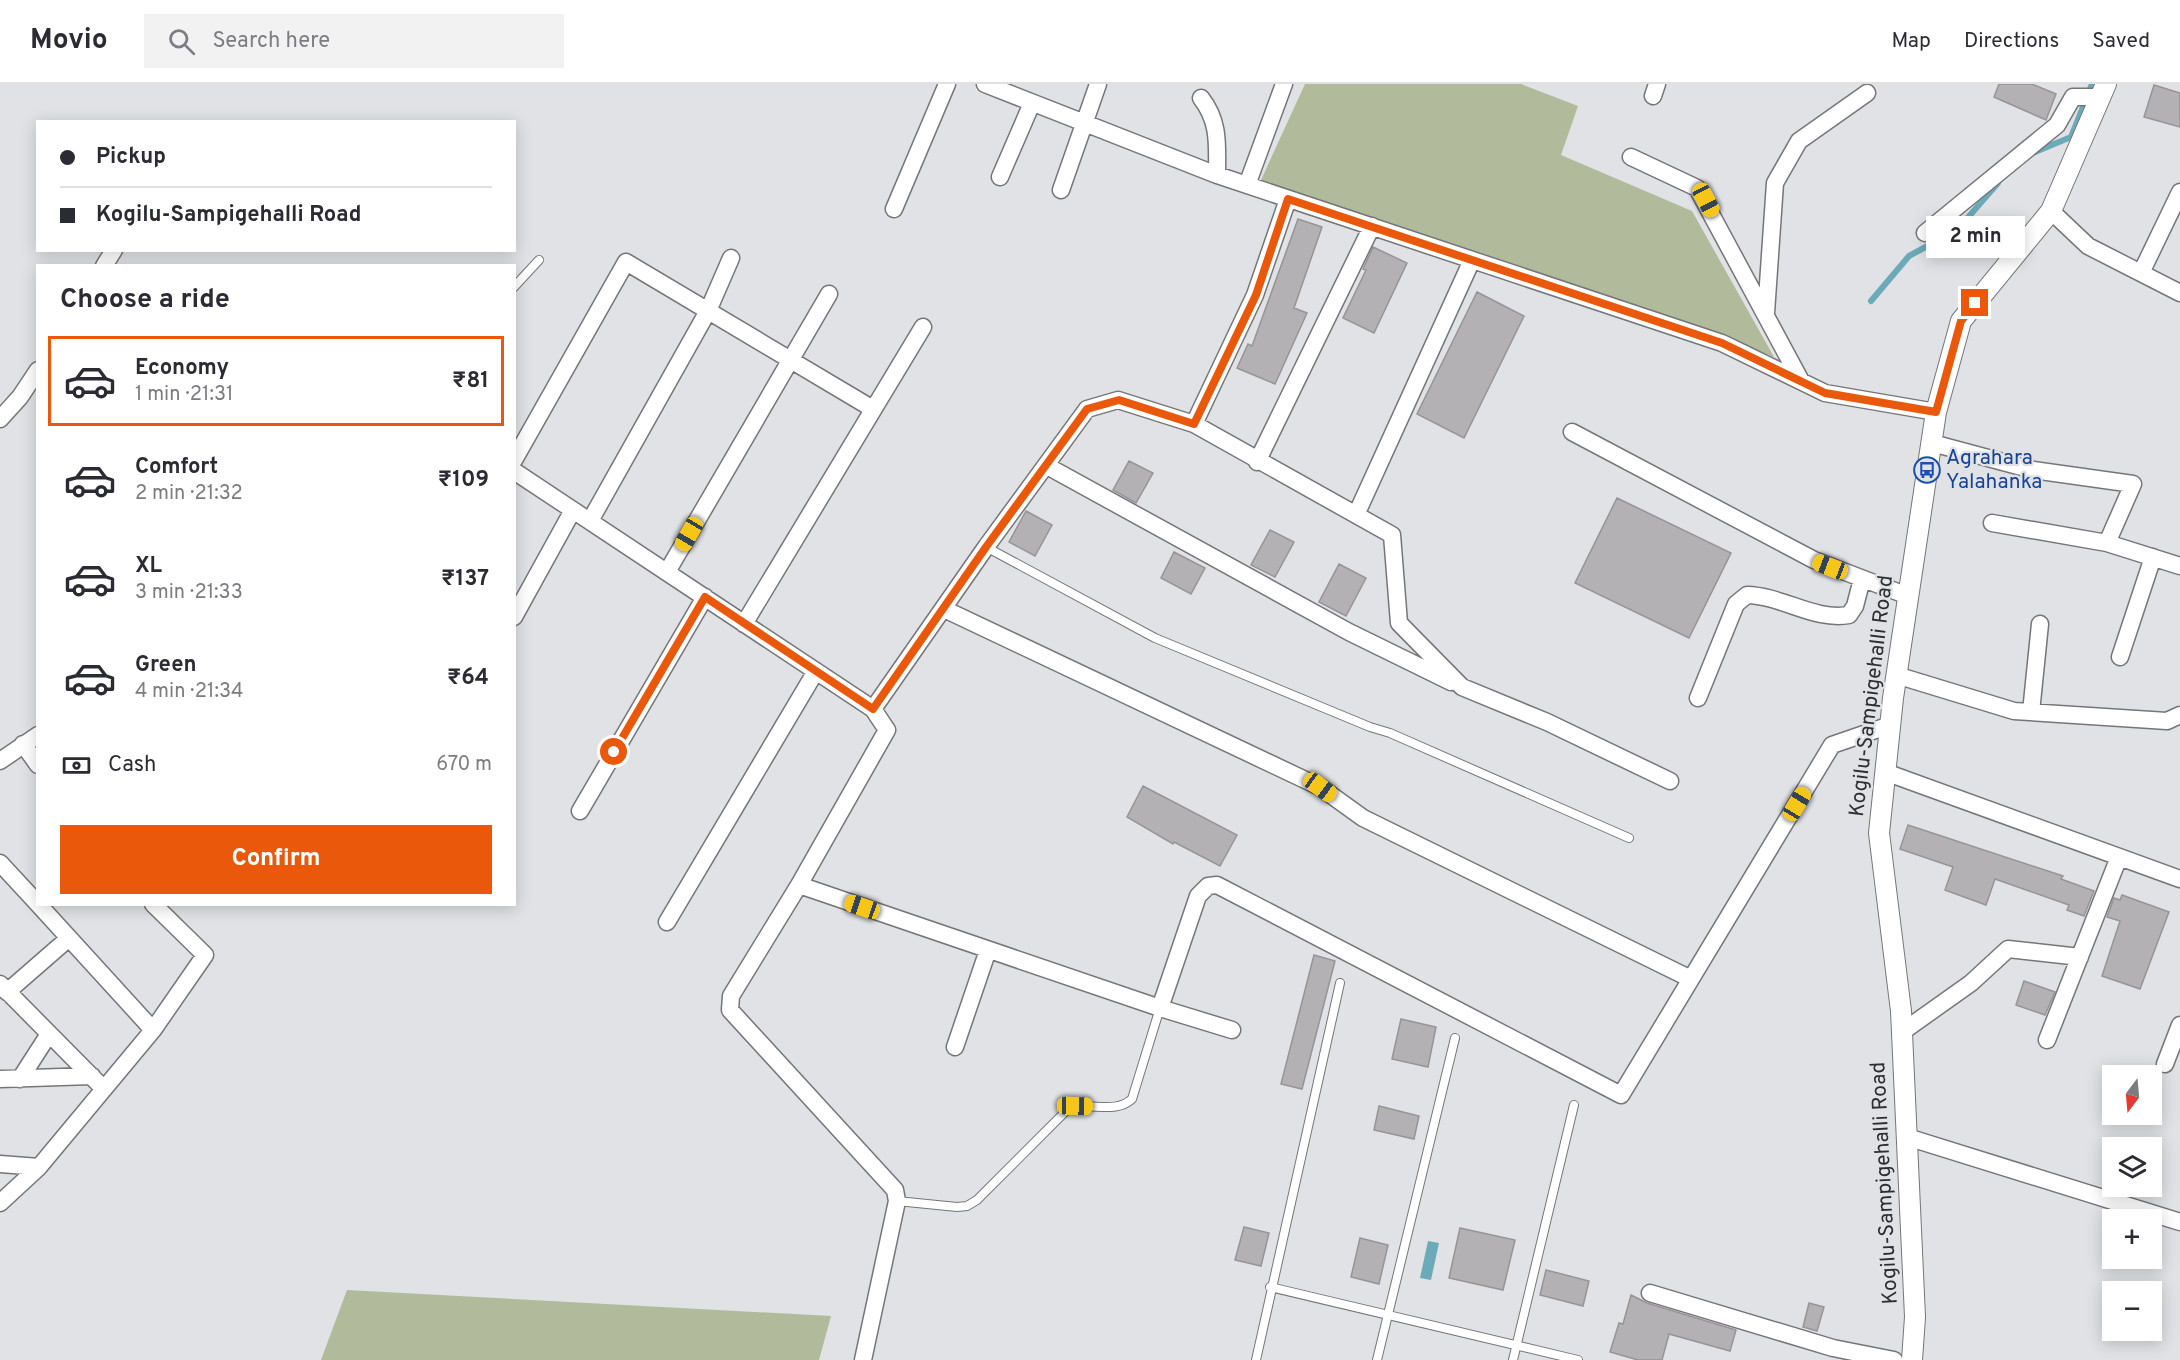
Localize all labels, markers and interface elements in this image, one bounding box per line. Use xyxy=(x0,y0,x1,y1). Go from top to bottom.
search box xyxy=(144,14,564,68)
text: Movio xyxy=(30,23,108,59)
icon: search xyxy=(165,25,198,58)
text: Search here xyxy=(213,28,330,55)
text: Map xyxy=(1891,28,1931,55)
text: Directions xyxy=(1964,28,2059,55)
text: Saved xyxy=(2092,28,2150,55)
text: Pickup xyxy=(96,144,166,171)
car xyxy=(1690,180,1722,220)
text: Kogilu-Sampigehalli Road xyxy=(96,202,361,229)
callout: 2 min xyxy=(1926,216,2024,258)
text: 2 min xyxy=(1949,224,2002,250)
text: Choose a ride xyxy=(60,283,230,317)
route end xyxy=(1961,289,1988,316)
icon: car xyxy=(63,354,117,408)
text: Economy xyxy=(135,355,229,382)
text: ₹81 xyxy=(452,368,489,395)
text: 1 min · 21:31 xyxy=(135,382,234,408)
place label: Agrahara Yalahanka xyxy=(1946,445,2042,496)
icon: car xyxy=(63,453,117,507)
text: Comfort xyxy=(135,454,218,481)
bus stop icon: Agrahara Yalahanka xyxy=(1912,455,1942,485)
text: ₹109 xyxy=(438,467,489,494)
text: 2 min · 21:32 xyxy=(135,481,243,507)
car xyxy=(672,514,706,554)
icon: car xyxy=(63,552,117,606)
car xyxy=(1810,552,1850,582)
text: XL xyxy=(135,553,162,580)
text: ₹137 xyxy=(441,566,489,593)
street label: Kogilu-Sampigehalli Road xyxy=(1844,574,1900,818)
text: 3 min · 21:33 xyxy=(135,580,243,606)
icon: car xyxy=(63,651,117,705)
text: Green xyxy=(135,652,197,679)
text: ₹64 xyxy=(447,665,489,692)
text: 4 min · 21:34 xyxy=(135,679,243,705)
route start xyxy=(600,738,627,765)
icon: cash xyxy=(60,749,93,782)
text: Cash xyxy=(108,752,157,779)
text: 670 m xyxy=(436,752,492,778)
car xyxy=(1300,769,1340,805)
car xyxy=(1780,784,1814,824)
button: Confirm xyxy=(60,825,492,894)
car xyxy=(842,893,882,921)
street label: Kogilu-Sampigehalli Road xyxy=(1865,1061,1905,1305)
north arrow xyxy=(2102,1065,2162,1125)
map controls xyxy=(2102,1065,2162,1341)
car xyxy=(1057,1097,1093,1115)
button: layers xyxy=(2102,1137,2162,1197)
button: + xyxy=(2102,1209,2162,1269)
button: − xyxy=(2102,1281,2162,1341)

